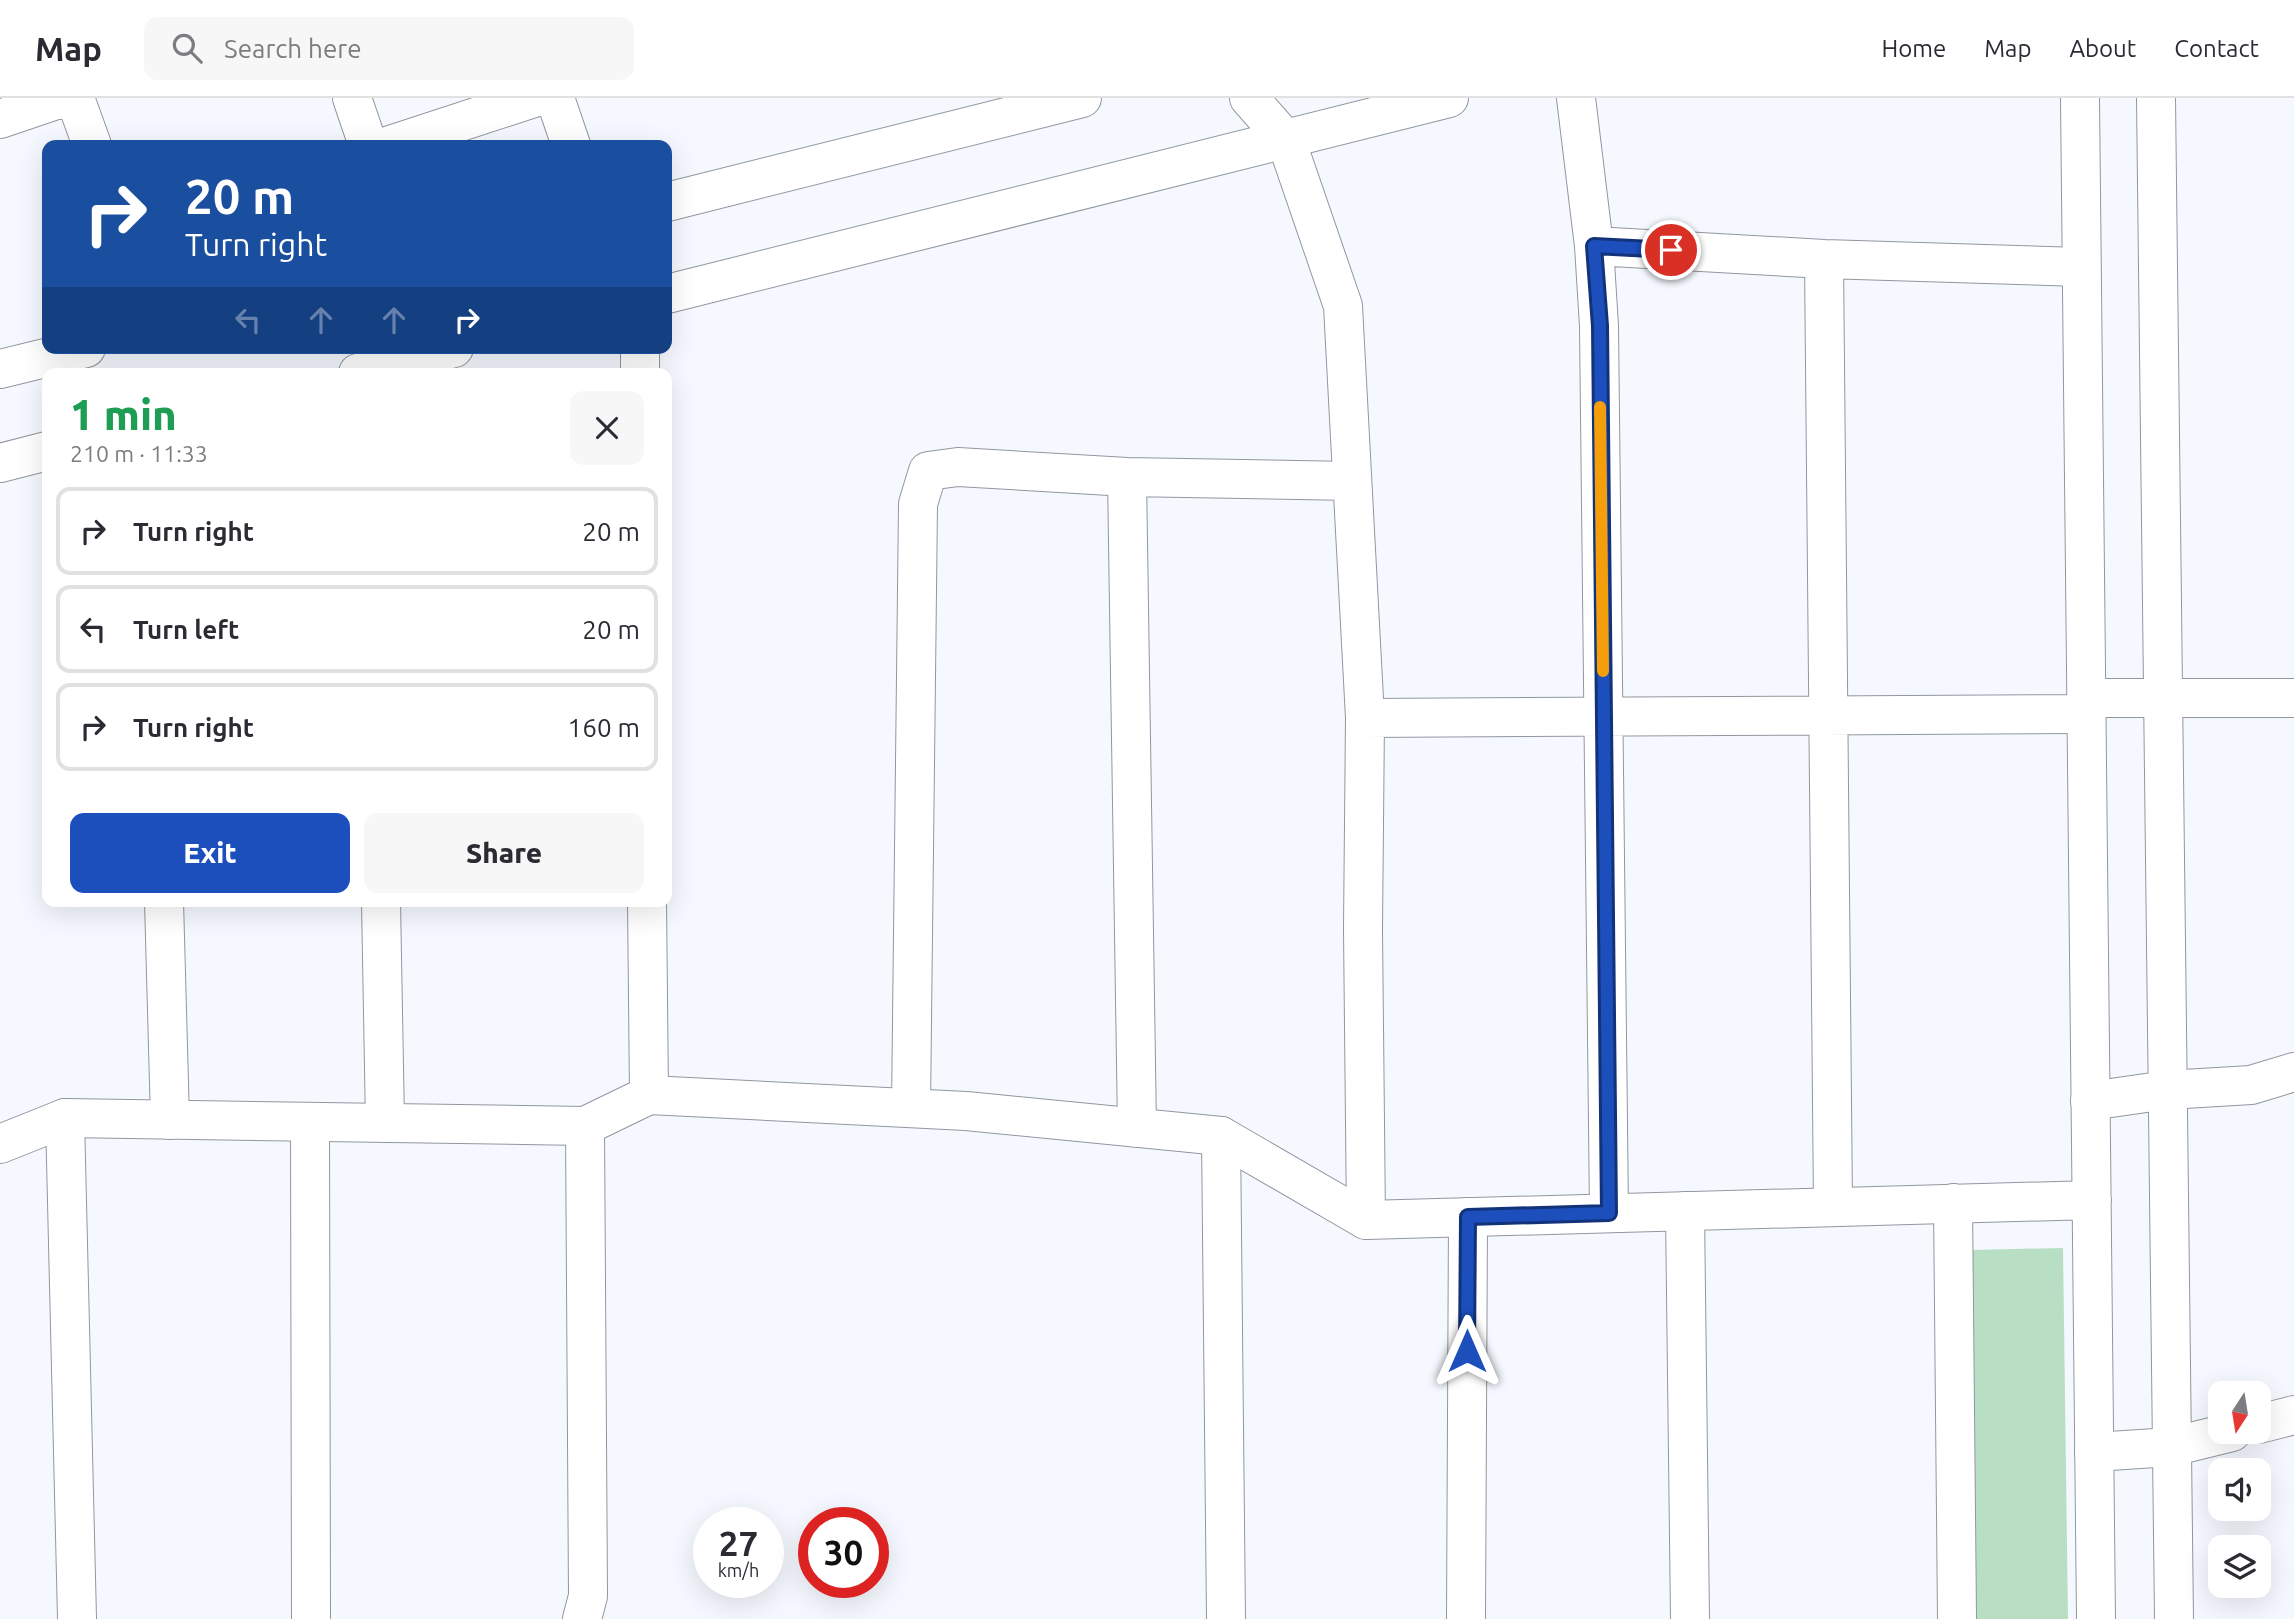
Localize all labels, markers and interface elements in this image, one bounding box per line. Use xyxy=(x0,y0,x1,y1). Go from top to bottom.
search box xyxy=(144,17,634,80)
icon: search xyxy=(168,29,206,67)
text: Map xyxy=(35,30,102,67)
text: Search here xyxy=(224,34,362,63)
text: Home xyxy=(1881,35,1946,62)
text: Map xyxy=(1984,35,2031,62)
text: About xyxy=(2069,35,2136,62)
text: Contact xyxy=(2174,35,2259,62)
icon: right xyxy=(70,168,161,259)
text: 20 m xyxy=(185,168,294,223)
pin xyxy=(1641,220,1701,280)
text: Turn right xyxy=(185,226,327,262)
icon: arrive xyxy=(1652,231,1690,269)
icon: left xyxy=(229,301,267,339)
icon: ahead xyxy=(302,301,340,339)
icon: ahead xyxy=(375,301,413,339)
icon: right xyxy=(448,301,486,339)
text: 1 min xyxy=(70,391,177,438)
button: close xyxy=(570,391,644,465)
text: 210 m · 11:33 xyxy=(70,441,208,466)
icon: right xyxy=(74,512,112,550)
text: Turn right xyxy=(133,517,254,546)
text: 20 m xyxy=(582,517,640,546)
icon: left xyxy=(74,610,112,648)
text: Turn left xyxy=(133,615,239,644)
text: 20 m xyxy=(582,615,640,644)
icon: right xyxy=(74,708,112,746)
text: Turn right xyxy=(133,713,254,742)
text: 160 m xyxy=(568,713,640,742)
button: Exit xyxy=(70,813,350,893)
button: Share xyxy=(364,813,644,893)
position arrow xyxy=(1430,1314,1504,1388)
north arrow xyxy=(2208,1381,2272,1444)
map controls xyxy=(2208,1381,2271,1598)
button: sound xyxy=(2208,1458,2271,1521)
speed limit sign: 30 xyxy=(798,1507,889,1598)
text: 27 xyxy=(719,1523,758,1563)
button: layers xyxy=(2208,1535,2271,1598)
text: km/h xyxy=(718,1560,759,1580)

